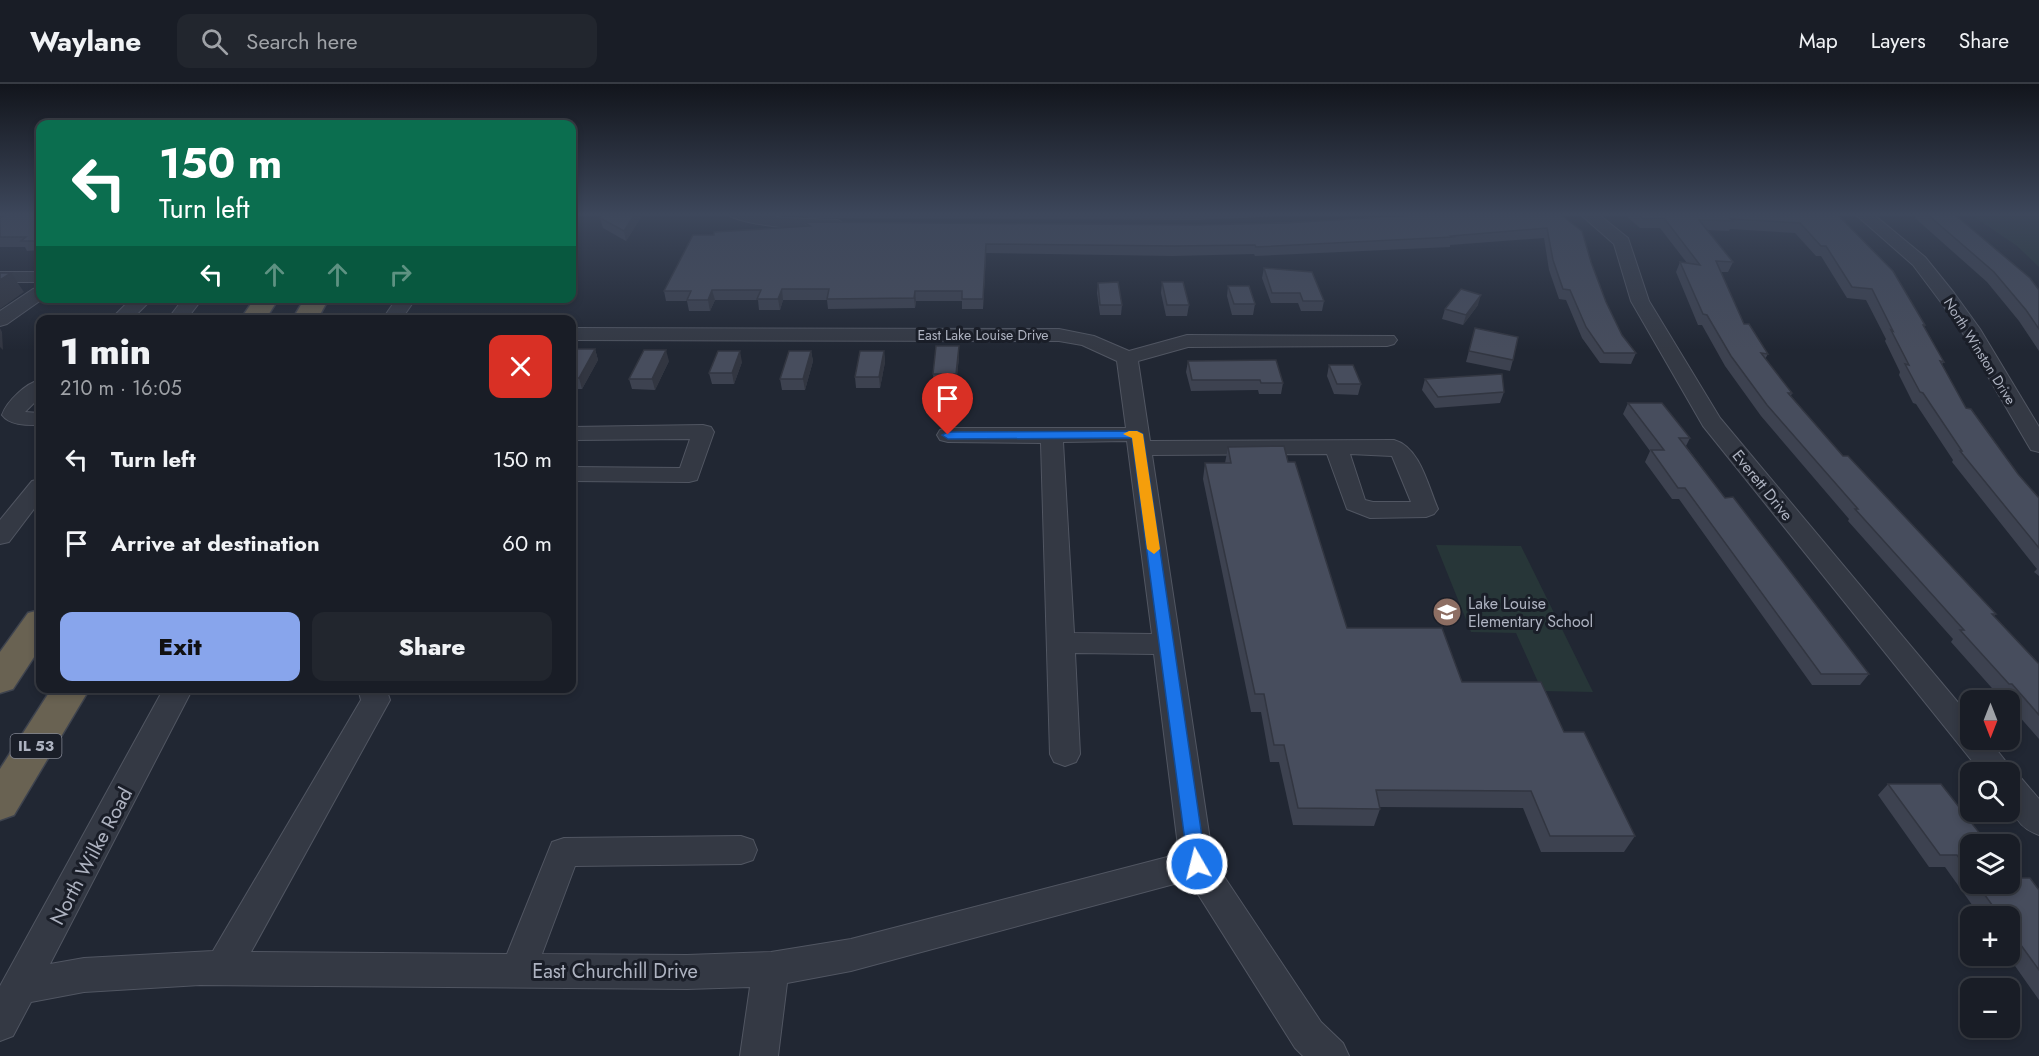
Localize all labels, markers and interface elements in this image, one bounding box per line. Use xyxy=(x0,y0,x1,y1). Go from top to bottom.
search box xyxy=(177,14,597,68)
text: Waylane xyxy=(30,21,141,62)
icon: search xyxy=(198,25,231,58)
text: Search here xyxy=(246,25,358,57)
text: Map xyxy=(1799,26,1838,56)
text: Layers xyxy=(1871,26,1926,56)
text: Share xyxy=(1959,26,2009,56)
text: 150 m xyxy=(159,133,282,194)
icon: left xyxy=(60,144,138,222)
text: Turn left xyxy=(159,189,249,228)
icon: left xyxy=(195,258,228,291)
icon: ahead xyxy=(258,258,291,291)
icon: ahead xyxy=(321,258,354,291)
icon: right xyxy=(384,258,417,291)
street label: North Winston Drive xyxy=(1939,294,2021,408)
text: 1 min xyxy=(60,325,151,377)
street label: East Lake Louise Drive xyxy=(917,325,1049,345)
button: close xyxy=(489,335,552,398)
pin xyxy=(922,373,973,435)
text: 210 m · 16:05 xyxy=(60,374,182,403)
icon: arrive xyxy=(931,382,964,415)
icon: left xyxy=(60,443,93,476)
text: Turn left xyxy=(111,443,196,475)
text: 150 m xyxy=(493,443,552,475)
street label: Everett Drive xyxy=(1727,445,1798,526)
icon: arrive xyxy=(60,527,93,560)
text: Arrive at destination xyxy=(111,527,320,559)
text: 60 m xyxy=(502,527,552,559)
place label: Lake Louise Elementary School xyxy=(1468,592,1593,633)
school or university icon: Lake Louise Elementary School xyxy=(1431,596,1463,628)
button: Exit xyxy=(60,612,300,681)
button: Share xyxy=(312,612,552,681)
north arrow xyxy=(1960,690,2020,750)
map controls xyxy=(1960,690,2020,1038)
road number: IL 53 xyxy=(10,734,62,758)
button: search xyxy=(1960,762,2020,822)
street label: North Wilke Road xyxy=(43,782,140,930)
position arrow xyxy=(1165,832,1229,896)
button: layers xyxy=(1960,834,2020,894)
button: + xyxy=(1960,906,2020,966)
street label: East Churchill Drive xyxy=(532,957,698,986)
button: − xyxy=(1960,978,2020,1038)

